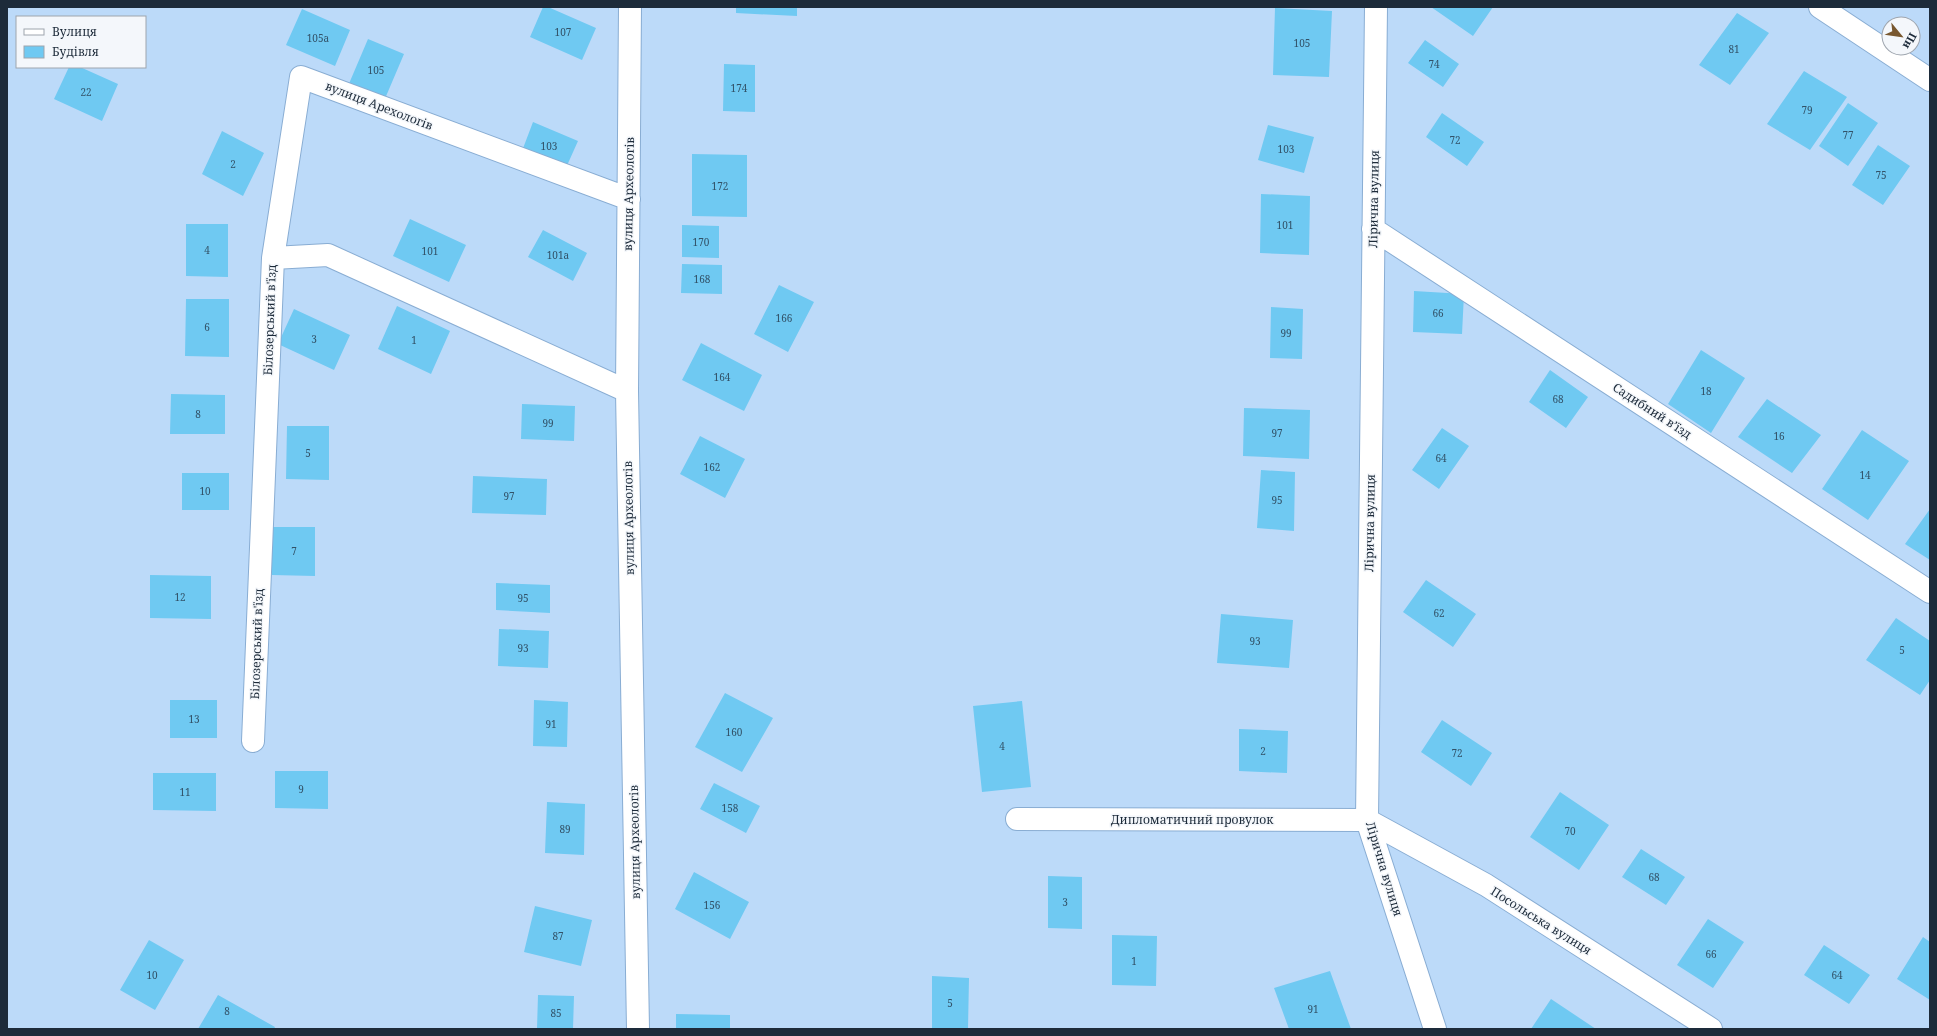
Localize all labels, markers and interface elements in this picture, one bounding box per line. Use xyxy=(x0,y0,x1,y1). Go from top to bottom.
legend xyxy=(16,16,146,68)
north arrow xyxy=(1881,16,1921,56)
text: Вулиця xyxy=(52,23,97,40)
house number: 107 xyxy=(555,25,572,39)
text: Пн xyxy=(1899,30,1921,52)
house number: 105а xyxy=(307,31,330,45)
house number: 105 xyxy=(1294,36,1310,50)
house number: 81 xyxy=(1728,42,1740,56)
text: Будівля xyxy=(52,43,99,60)
house number: 74 xyxy=(1428,57,1440,71)
house number: 105 xyxy=(368,63,384,77)
street label: вулиця Арехологів xyxy=(323,77,436,134)
house number: 174 xyxy=(731,81,748,95)
house number: 22 xyxy=(80,85,92,99)
house number: 79 xyxy=(1801,103,1813,117)
house number: 77 xyxy=(1842,128,1854,142)
house number: 72 xyxy=(1449,133,1461,147)
street label: вулиця Археологів xyxy=(619,137,638,251)
house number: 103 xyxy=(541,139,558,153)
house number: 103 xyxy=(1278,142,1295,156)
street label: Лірична вулиця xyxy=(1364,150,1383,248)
house number: 2 xyxy=(230,157,236,171)
house number: 75 xyxy=(1875,168,1887,182)
house number: 172 xyxy=(712,179,728,193)
house number: 101 xyxy=(1277,218,1293,232)
house number: 170 xyxy=(693,235,710,249)
house number: 4 xyxy=(204,243,210,257)
house number: 101 xyxy=(422,244,438,258)
house number: 101а xyxy=(547,248,570,262)
street label: Білозерський в'їзд xyxy=(259,264,280,376)
house number: 168 xyxy=(694,272,711,286)
house number: 66 xyxy=(1432,306,1444,320)
house number: 166 xyxy=(776,311,793,325)
house number: 6 xyxy=(204,320,210,334)
house number: 99 xyxy=(1280,326,1292,340)
house number: 3 xyxy=(311,332,317,346)
house number: 1 xyxy=(411,333,417,347)
house number: 164 xyxy=(714,370,731,384)
street label: Садибний в’їзд xyxy=(1610,379,1695,442)
house number: 18 xyxy=(1700,384,1712,398)
house number: 68 xyxy=(1552,392,1564,406)
house number: 8 xyxy=(195,407,201,421)
house number: 99 xyxy=(542,416,554,430)
house number: 97 xyxy=(1271,426,1283,440)
house number: 16 xyxy=(1773,429,1785,443)
house number: 5 xyxy=(305,446,311,460)
house number: 64 xyxy=(1435,451,1447,465)
house number: 162 xyxy=(704,460,720,474)
street label: вулиця Археологів xyxy=(619,461,638,575)
house number: 14 xyxy=(1859,468,1871,482)
street label: Лірична вулиця xyxy=(1360,474,1379,572)
house number: 10 xyxy=(199,484,211,498)
house number: 97 xyxy=(503,489,515,503)
house number: 95 xyxy=(1271,493,1283,507)
house number: 7 xyxy=(291,544,297,558)
street label: Білозерський в'їзд xyxy=(246,588,267,700)
house number: 12 xyxy=(174,590,186,604)
house number: 95 xyxy=(517,591,529,605)
house number: 62 xyxy=(1433,606,1445,620)
house number: 93 xyxy=(1249,634,1261,648)
house number: 93 xyxy=(517,641,529,655)
house number: 5 xyxy=(1899,643,1905,657)
house number: 13 xyxy=(188,712,200,726)
house number: 91 xyxy=(545,717,557,731)
house number: 160 xyxy=(726,725,743,739)
house number: 4 xyxy=(999,739,1005,753)
house number: 2 xyxy=(1260,744,1266,758)
house number: 72 xyxy=(1451,746,1463,760)
house number: 9 xyxy=(298,782,304,796)
house number: 11 xyxy=(179,785,191,799)
street label: вулиця Археологів xyxy=(625,785,644,899)
house number: 158 xyxy=(722,801,739,815)
street label: Дипломатичний провулок xyxy=(1111,811,1274,828)
street label: Лірична вулиця xyxy=(1362,820,1407,918)
house number: 89 xyxy=(559,822,571,836)
house number: 70 xyxy=(1564,824,1576,838)
house number: 68 xyxy=(1648,870,1660,884)
street label: Посольська вулиця xyxy=(1488,883,1595,959)
house number: 3 xyxy=(1062,895,1068,909)
house number: 156 xyxy=(704,898,721,912)
house number: 87 xyxy=(552,929,564,943)
house number: 66 xyxy=(1705,947,1717,961)
house number: 1 xyxy=(1131,954,1137,968)
house number: 10 xyxy=(146,968,158,982)
house number: 64 xyxy=(1831,968,1843,982)
house number: 5 xyxy=(947,996,953,1010)
house number: 91 xyxy=(1307,1002,1319,1016)
house number: 8 xyxy=(224,1004,230,1018)
house number: 85 xyxy=(550,1006,562,1020)

